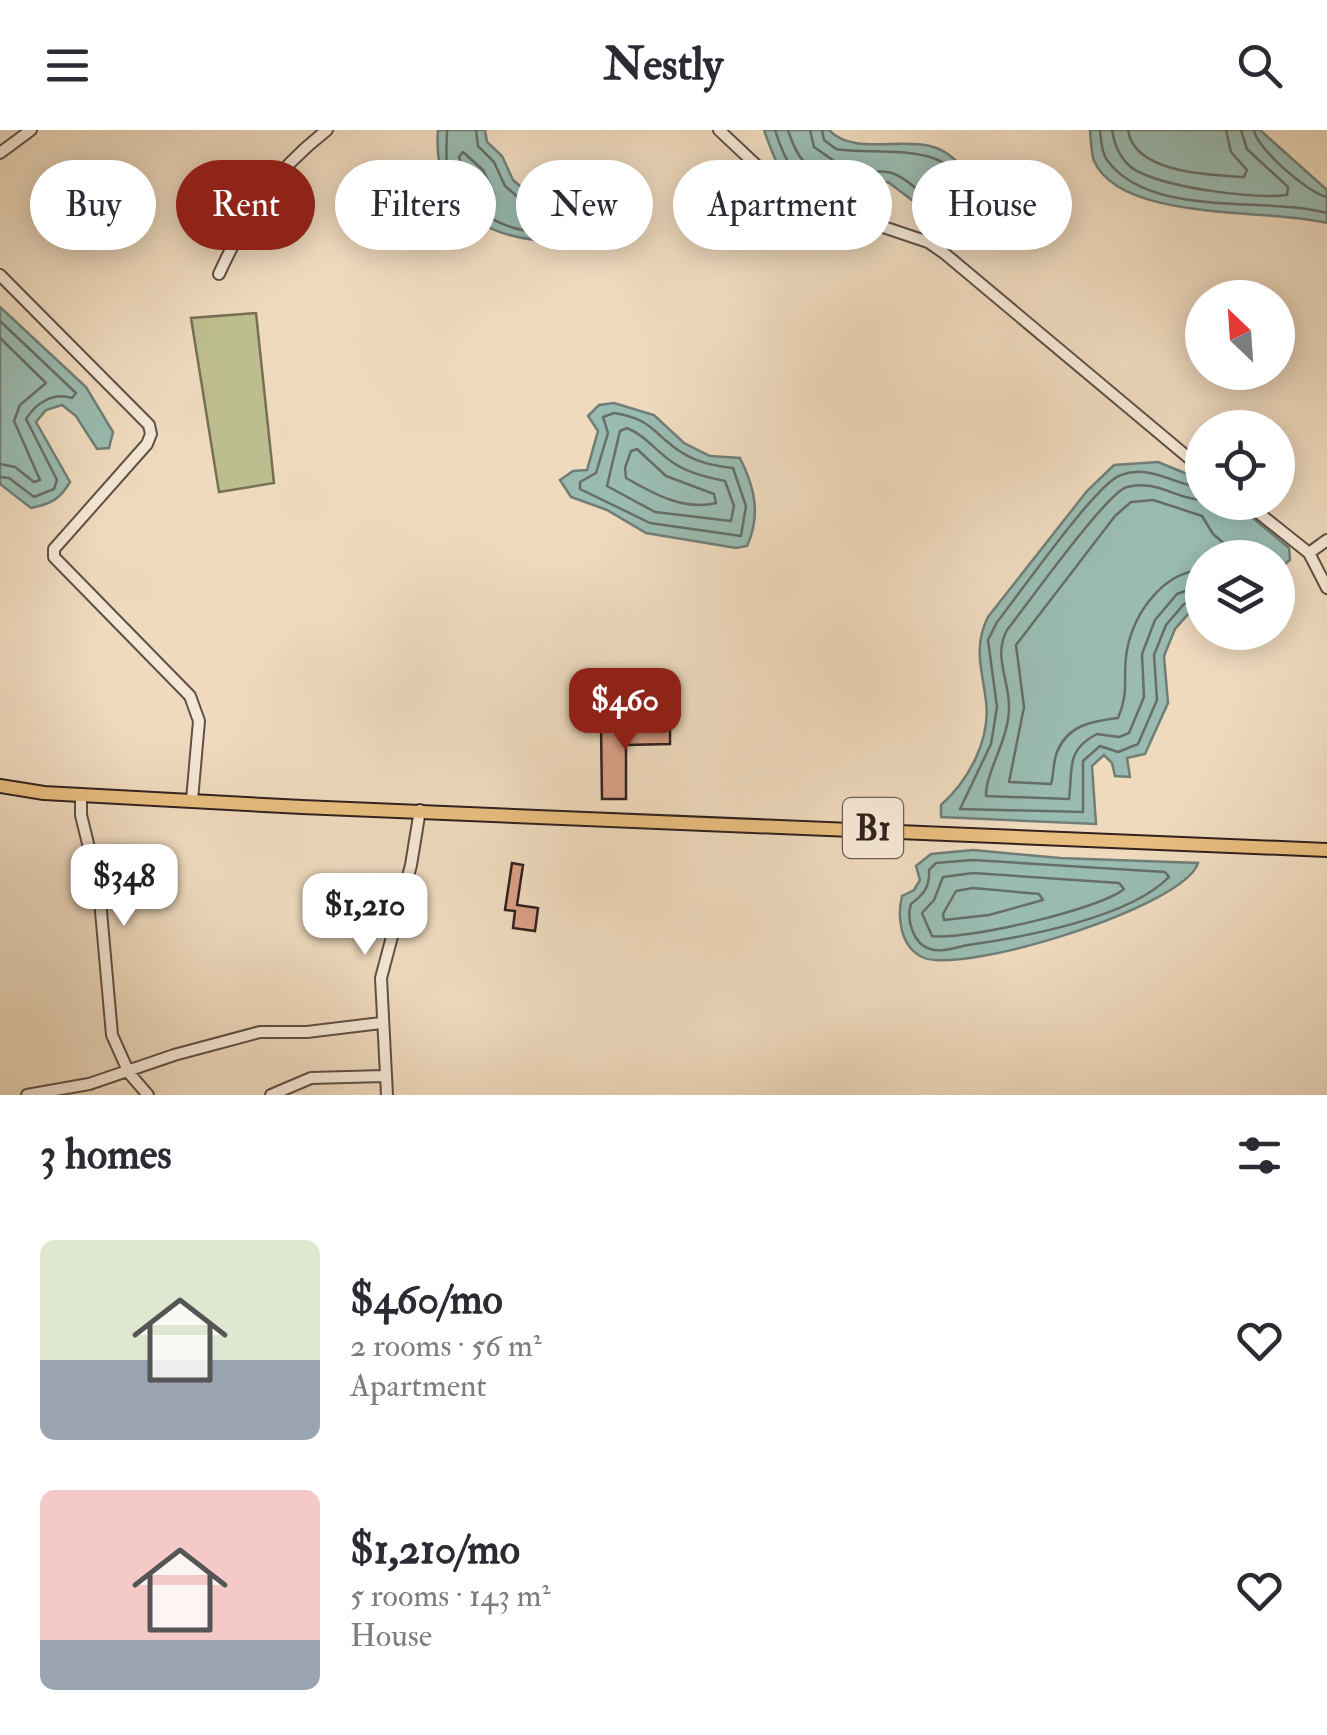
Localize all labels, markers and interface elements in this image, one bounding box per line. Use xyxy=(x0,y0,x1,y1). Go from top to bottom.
text: Nestly xyxy=(604,37,723,93)
icon: menu xyxy=(40,38,95,93)
icon: search xyxy=(1232,38,1287,93)
chip: Buy xyxy=(30,160,156,250)
chip: Rent xyxy=(176,160,315,250)
chip: Filters xyxy=(335,160,496,250)
chip: New xyxy=(516,160,653,250)
chip: Apartment xyxy=(673,160,892,250)
chip: House xyxy=(912,160,1072,250)
north arrow xyxy=(1185,280,1295,390)
map controls xyxy=(1185,280,1295,650)
button: locate xyxy=(1185,410,1295,520)
button: layers xyxy=(1185,540,1295,650)
pin: $460 xyxy=(566,668,684,753)
text: $460 xyxy=(591,680,659,720)
road number: B1 xyxy=(843,798,903,858)
pin: $348 xyxy=(65,844,183,929)
text: $348 xyxy=(93,856,155,896)
pin: $1,210 xyxy=(284,873,446,958)
text: $1,210 xyxy=(325,885,406,925)
icon: filters xyxy=(1232,1128,1287,1183)
text: 3 homes xyxy=(40,1129,172,1181)
text: $460/mo xyxy=(350,1274,503,1326)
icon: home xyxy=(120,1280,240,1400)
icon: heart xyxy=(1232,1313,1287,1368)
text: 2 rooms · 56 m² xyxy=(350,1326,542,1366)
text: Apartment xyxy=(350,1366,487,1406)
text: $1,210/mo xyxy=(350,1524,520,1576)
icon: home xyxy=(120,1530,240,1650)
icon: heart xyxy=(1232,1563,1287,1618)
text: 5 rooms · 143 m² xyxy=(350,1576,551,1616)
text: House xyxy=(350,1616,432,1656)

